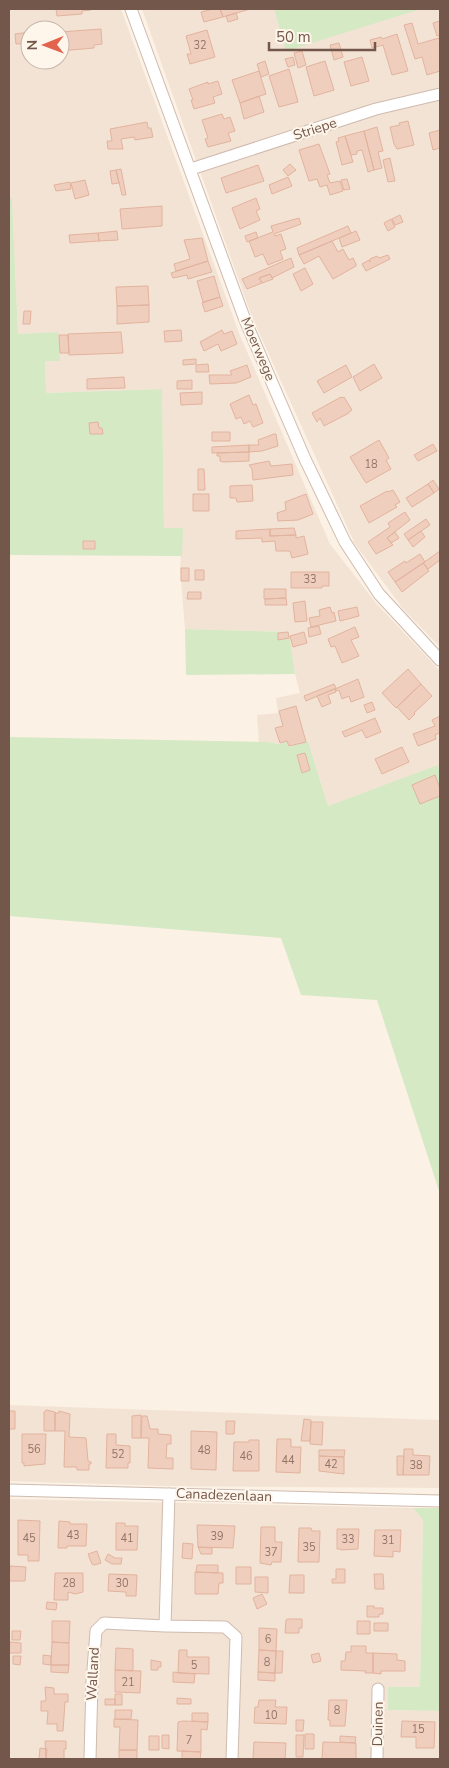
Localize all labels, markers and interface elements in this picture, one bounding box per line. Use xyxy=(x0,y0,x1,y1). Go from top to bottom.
north arrow xyxy=(20,20,70,70)
scale bar xyxy=(269,20,375,52)
text: 50 m xyxy=(276,27,311,47)
house number: 32 xyxy=(193,38,207,53)
text: N xyxy=(23,40,42,51)
street label: Striepe xyxy=(291,113,339,145)
street label: Moerwege xyxy=(236,314,280,384)
house number: 18 xyxy=(364,457,378,472)
house number: 33 xyxy=(303,572,317,587)
house number: 56 xyxy=(27,1442,41,1457)
house number: 48 xyxy=(197,1443,211,1458)
house number: 52 xyxy=(111,1447,125,1462)
house number: 46 xyxy=(239,1449,253,1464)
house number: 44 xyxy=(281,1453,295,1468)
house number: 42 xyxy=(324,1457,338,1472)
house number: 38 xyxy=(409,1458,423,1473)
street label: Canadezenlaan xyxy=(176,1484,272,1506)
house number: 43 xyxy=(66,1528,80,1543)
house number: 39 xyxy=(210,1529,224,1544)
house number: 45 xyxy=(22,1531,36,1546)
house number: 41 xyxy=(120,1531,134,1546)
house number: 33 xyxy=(341,1532,355,1547)
house number: 31 xyxy=(381,1533,395,1548)
house number: 35 xyxy=(302,1540,316,1555)
house number: 37 xyxy=(264,1545,278,1560)
house number: 28 xyxy=(62,1576,76,1591)
house number: 30 xyxy=(115,1576,129,1591)
house number: 6 xyxy=(265,1632,272,1647)
street label: Walland xyxy=(82,1647,104,1701)
house number: 8 xyxy=(264,1655,271,1670)
house number: 5 xyxy=(191,1658,198,1673)
house number: 21 xyxy=(121,1675,135,1690)
street label: Duinen xyxy=(368,1701,388,1747)
house number: 8 xyxy=(334,1703,341,1718)
house number: 10 xyxy=(264,1708,278,1723)
house number: 15 xyxy=(411,1722,425,1737)
house number: 7 xyxy=(186,1733,192,1748)

